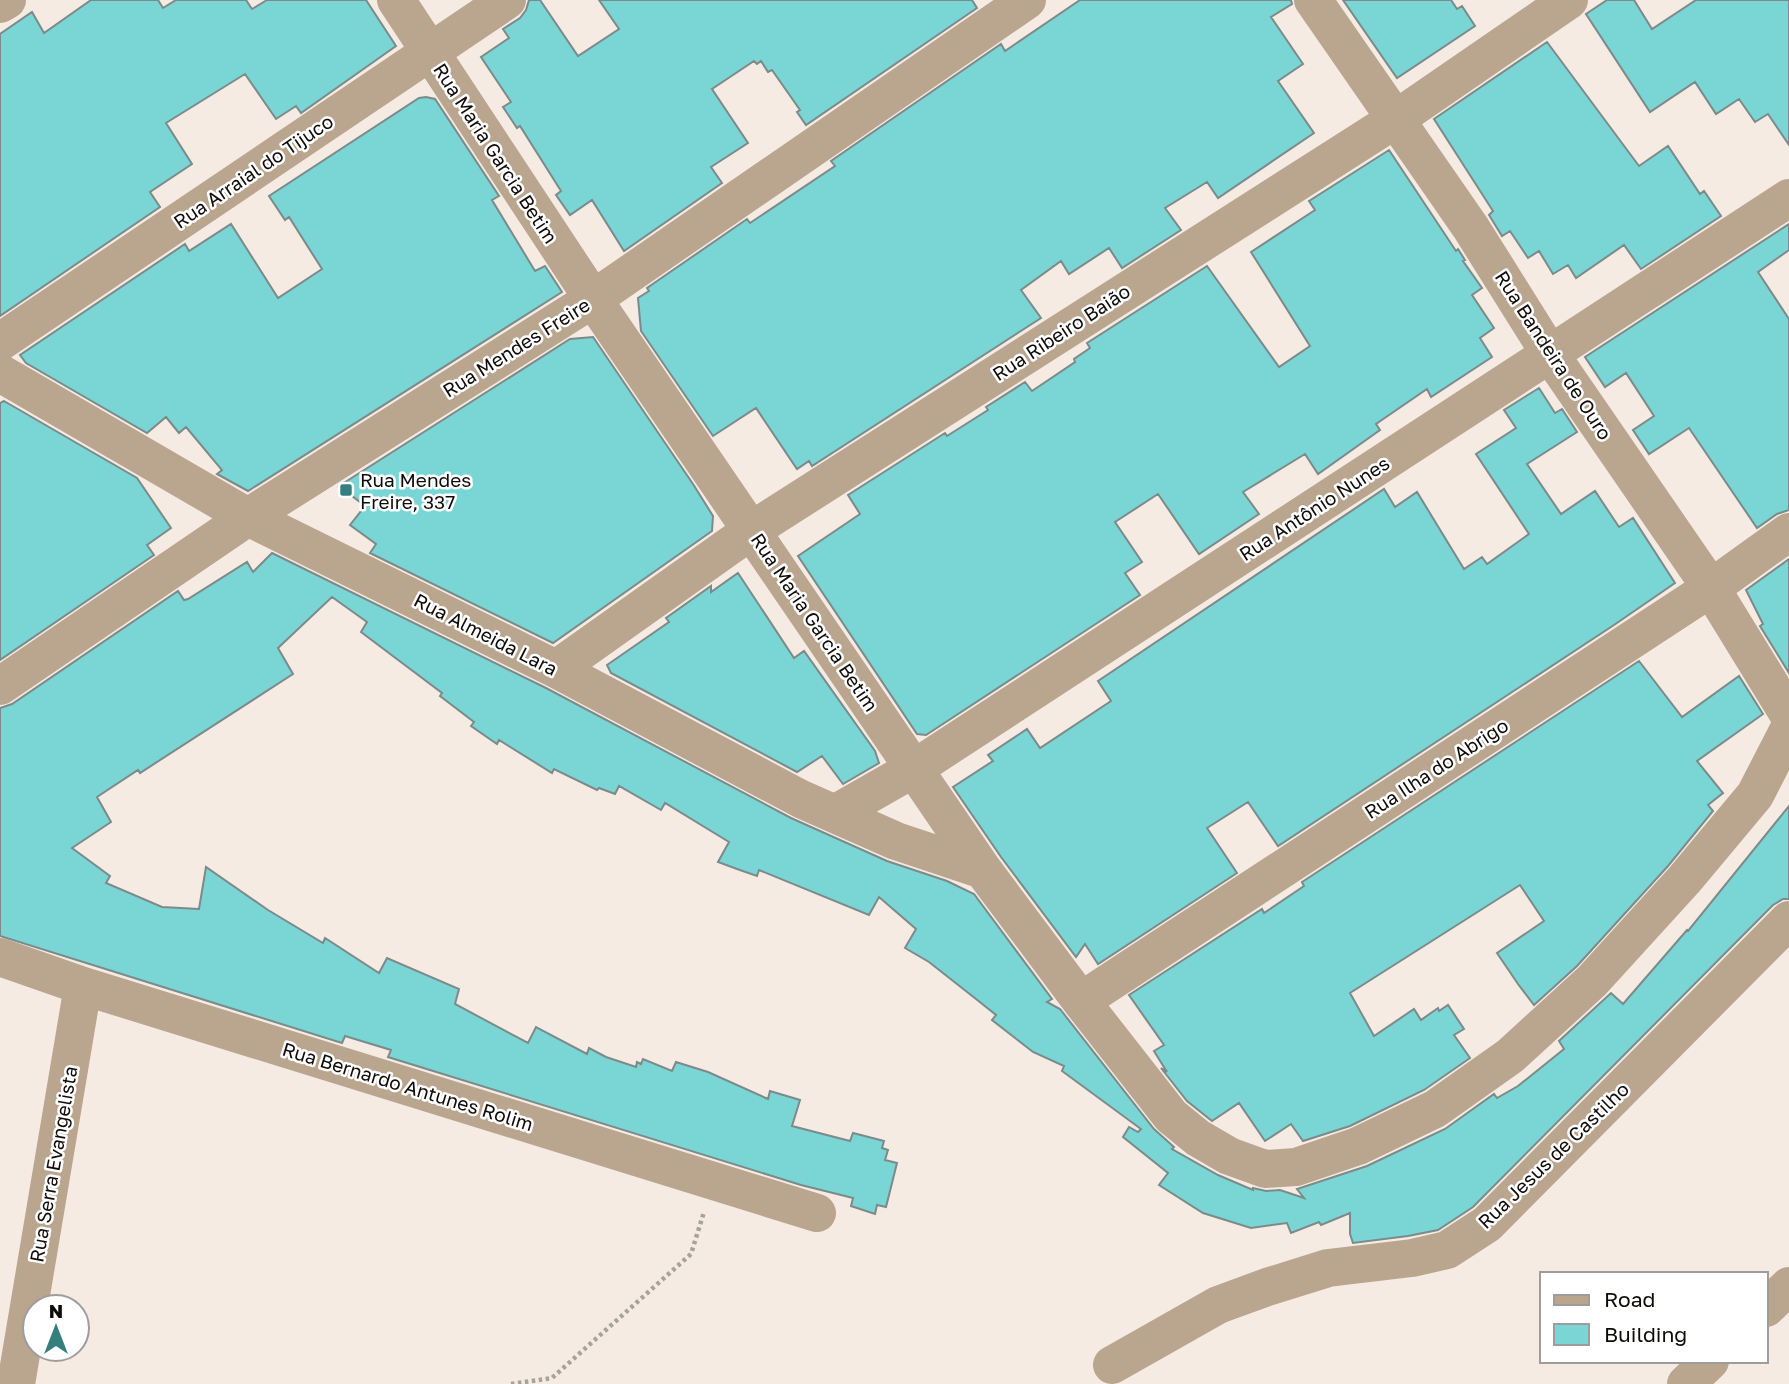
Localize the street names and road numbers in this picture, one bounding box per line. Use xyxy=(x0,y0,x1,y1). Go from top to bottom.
street label: Rua Maria Garcia Betim xyxy=(429,59,563,247)
street label: Rua Arraial do Tijuco xyxy=(169,109,337,233)
street label: Rua Bandeira de Ouro xyxy=(1491,266,1617,444)
street label: Rua Ribeiro Baião xyxy=(988,279,1134,385)
street label: Rua Mendes Freire xyxy=(438,292,594,402)
street label: Rua Antônio Nunes xyxy=(1235,451,1393,565)
street label: Rua Maria Garcia Betim xyxy=(747,528,883,716)
street label: Rua Almeida Lara xyxy=(410,588,562,680)
street label: Rua Ilha do Abrigo xyxy=(1360,713,1512,823)
street label: Rua Bernardo Antunes Rolim xyxy=(280,1037,536,1135)
street label: Rua Serra Evangelista xyxy=(24,1064,82,1264)
street label: Rua Jesus de Castilho xyxy=(1473,1077,1633,1233)

